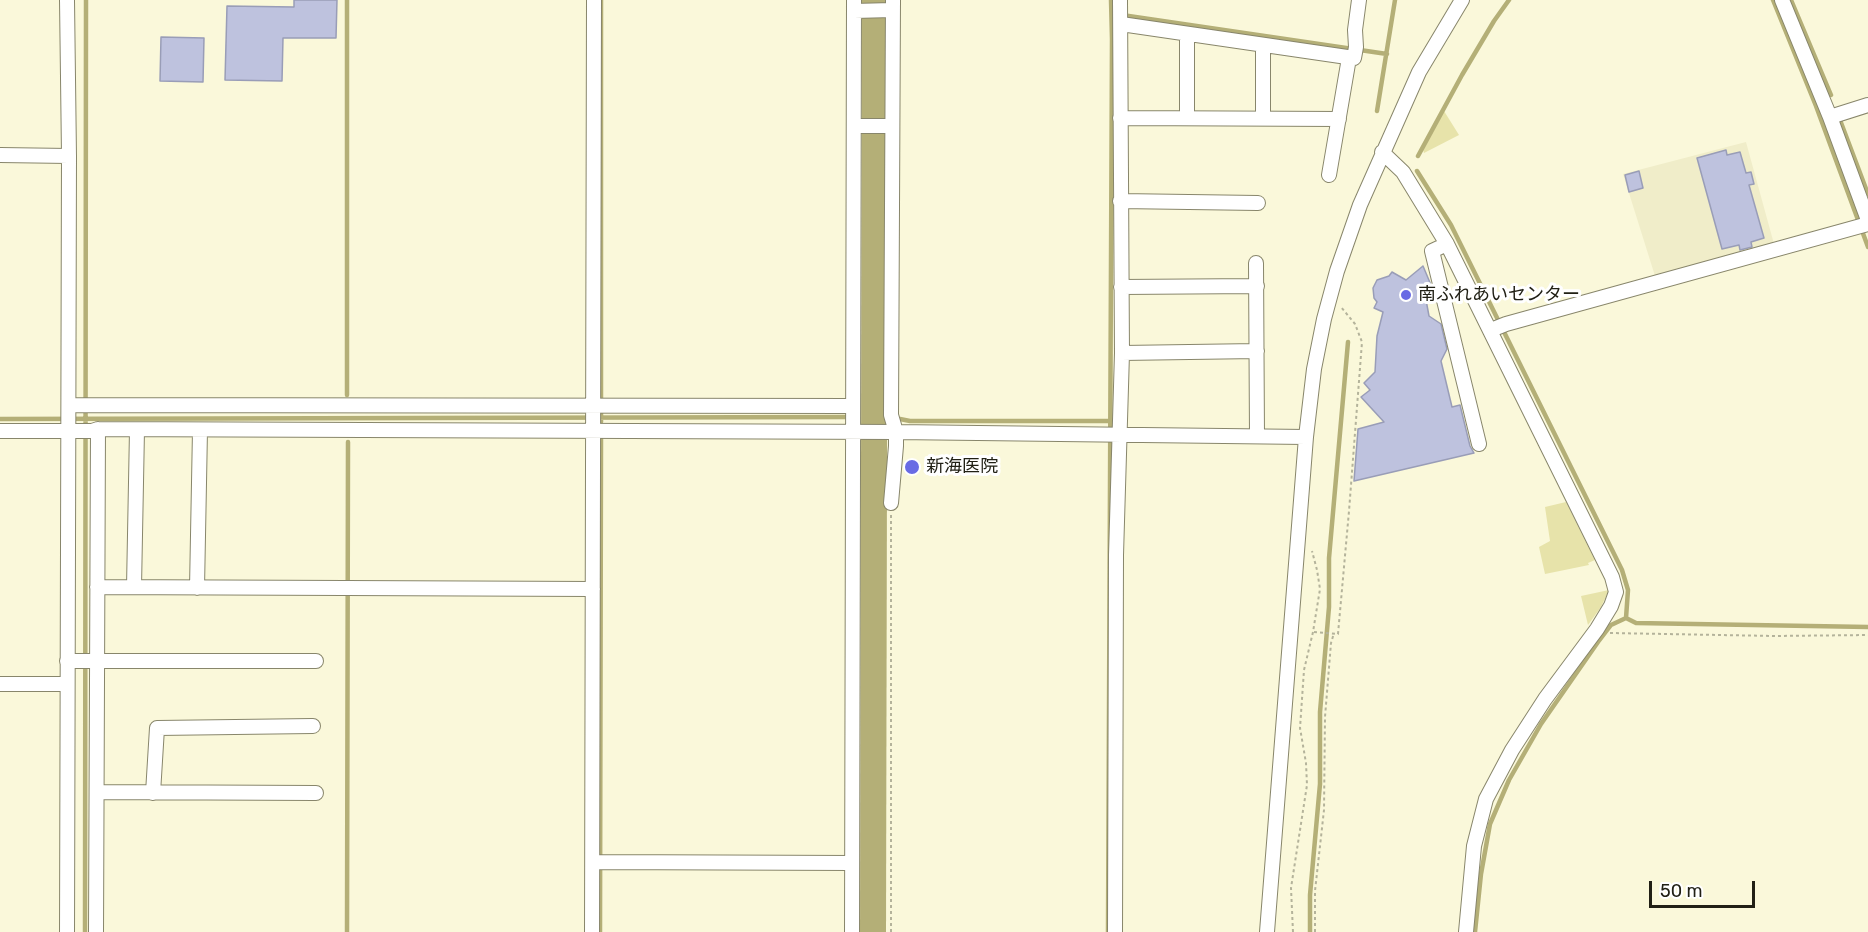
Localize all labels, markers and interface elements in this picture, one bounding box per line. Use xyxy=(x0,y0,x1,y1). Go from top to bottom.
place label: 南ふれあいセンター xyxy=(1418,284,1580,306)
marker: 南ふれあいセンター xyxy=(1399,288,1413,302)
place label: 新海医院 xyxy=(926,456,998,478)
marker: 新海医院 xyxy=(903,458,921,476)
scale bar xyxy=(1652,869,1758,907)
text: 50 m xyxy=(1660,880,1703,902)

